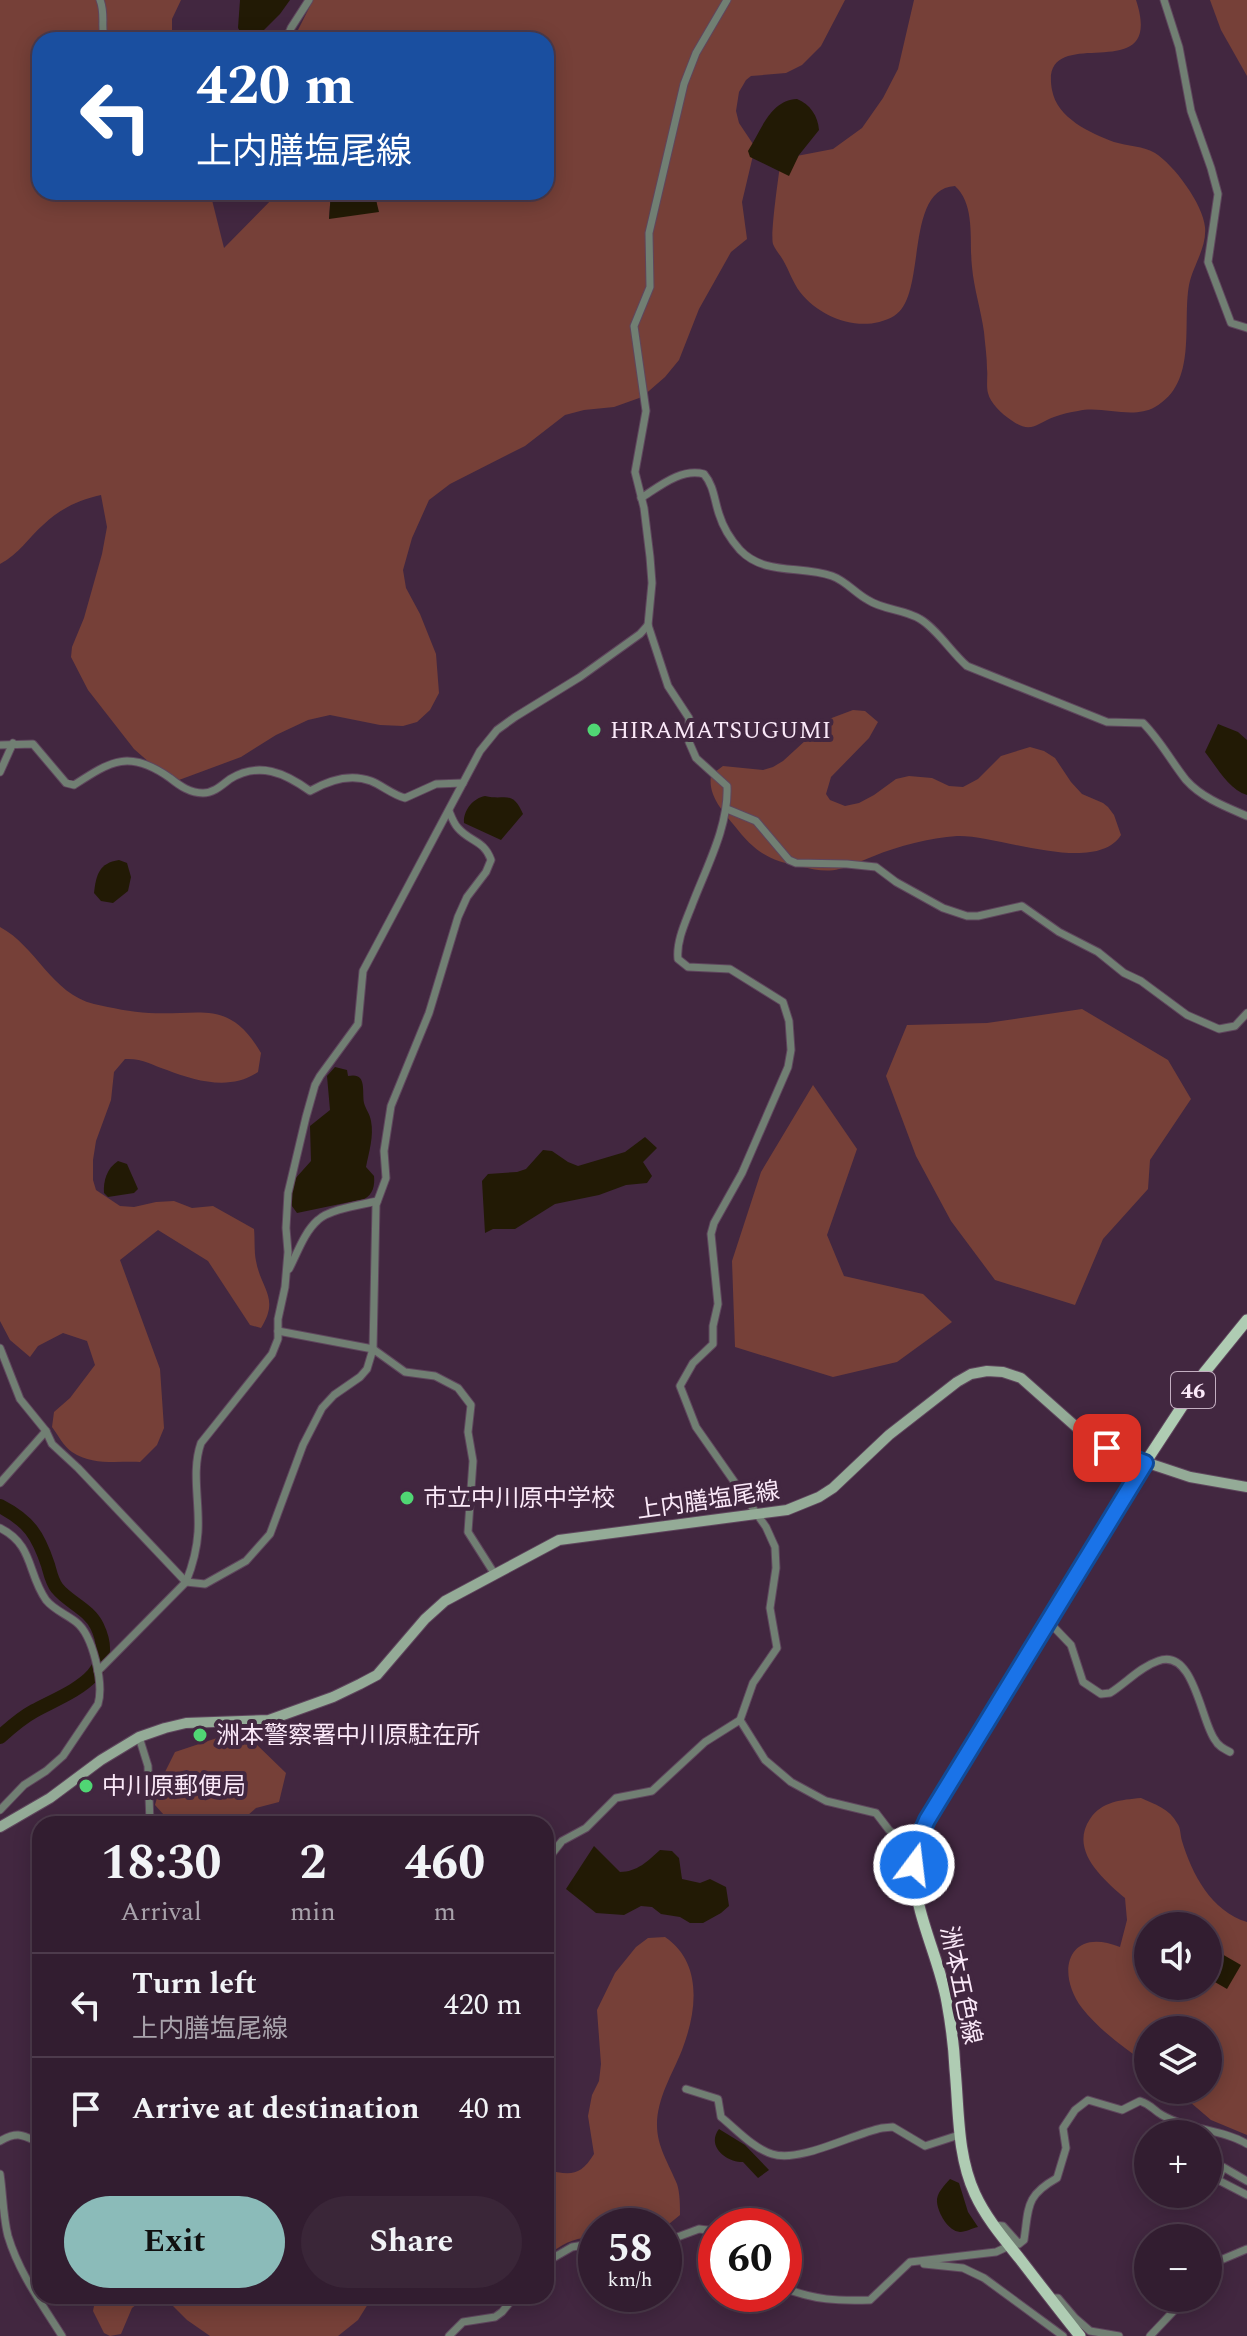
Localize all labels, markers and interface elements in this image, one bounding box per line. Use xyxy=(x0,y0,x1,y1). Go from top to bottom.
text: 420 m xyxy=(196,44,355,129)
icon: left xyxy=(64,64,168,168)
text: 上内膳塩尾線 xyxy=(196,125,412,180)
place label: HIRAMATSUGUMI xyxy=(610,713,831,749)
marker: HIRAMATSUGUMI xyxy=(585,721,603,739)
road number: 46 xyxy=(1171,1372,1215,1408)
pin xyxy=(1073,1414,1141,1482)
icon: arrive xyxy=(1085,1426,1129,1470)
street label: 上内膳塩尾線 xyxy=(634,1473,782,1529)
place label: 市立中川原中学校 xyxy=(423,1481,615,1517)
marker: 市立中川原中学校 xyxy=(398,1489,416,1507)
place label: 洲本警察署中川原駐在所 xyxy=(216,1718,480,1754)
marker: 洲本警察署中川原駐在所 xyxy=(191,1726,209,1744)
place label: 中川原郵便局 xyxy=(102,1769,246,1805)
marker: 中川原郵便局 xyxy=(77,1777,95,1795)
position arrow xyxy=(872,1823,956,1907)
text: 18:30 xyxy=(101,1827,221,1900)
text: 2 xyxy=(299,1827,326,1900)
text: 460 xyxy=(404,1827,485,1900)
text: Arrival xyxy=(121,1892,202,1932)
text: min xyxy=(290,1892,336,1932)
text: m xyxy=(434,1892,456,1932)
map controls xyxy=(1134,1912,1222,2312)
button: sound xyxy=(1134,1912,1222,2000)
street label: 洲本五色線 xyxy=(930,1923,990,2048)
text: Turn left xyxy=(132,1961,257,2007)
text: 420 m xyxy=(444,1982,522,2028)
icon: left xyxy=(64,1983,108,2027)
text: 上内膳塩尾線 xyxy=(132,2009,288,2049)
button: layers xyxy=(1134,2016,1222,2104)
text: Arrive at destination xyxy=(132,2086,419,2132)
text: 40 m xyxy=(459,2086,522,2132)
icon: arrive xyxy=(64,2087,108,2131)
button: + xyxy=(1134,2120,1222,2208)
button: Exit xyxy=(64,2196,285,2288)
button: Share xyxy=(301,2196,522,2288)
speed limit sign: 60 xyxy=(698,2208,802,2312)
text: 58 xyxy=(608,2219,652,2280)
button: − xyxy=(1134,2224,1222,2312)
text: km/h xyxy=(608,2265,653,2295)

